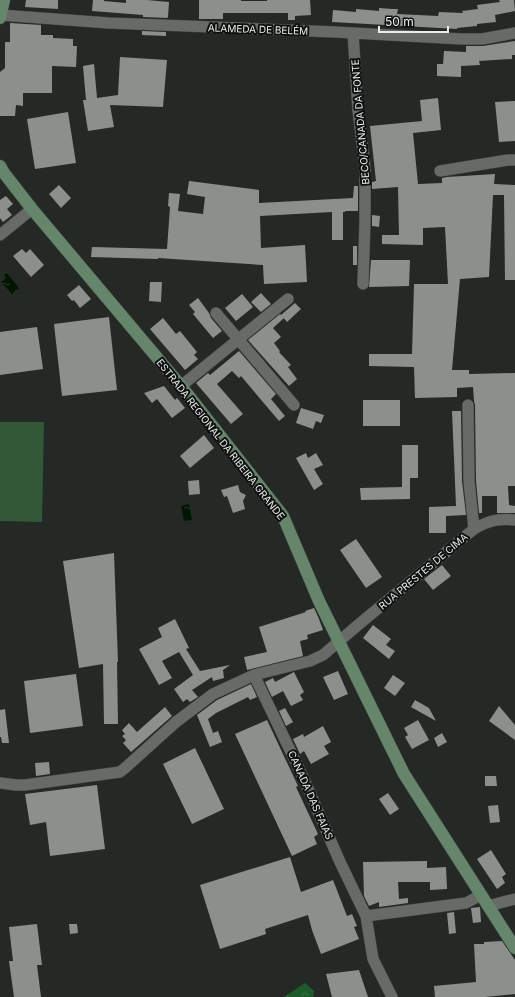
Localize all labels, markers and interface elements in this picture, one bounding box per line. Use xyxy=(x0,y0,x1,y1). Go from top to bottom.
scale bar xyxy=(379,8,448,34)
text: 50 m xyxy=(385,14,414,29)
street label: ALAMEDA DE BELÉM xyxy=(208,20,308,37)
street label: BECO/CANADA DA FONTE xyxy=(349,59,371,185)
street label: ESTRADA REGIONAL DA RIBEIRA GRANDE xyxy=(155,356,287,522)
street label: RUA PRESTES DE CIMA xyxy=(376,530,470,612)
street label: CANADA DAS FAIAS xyxy=(286,749,336,841)

